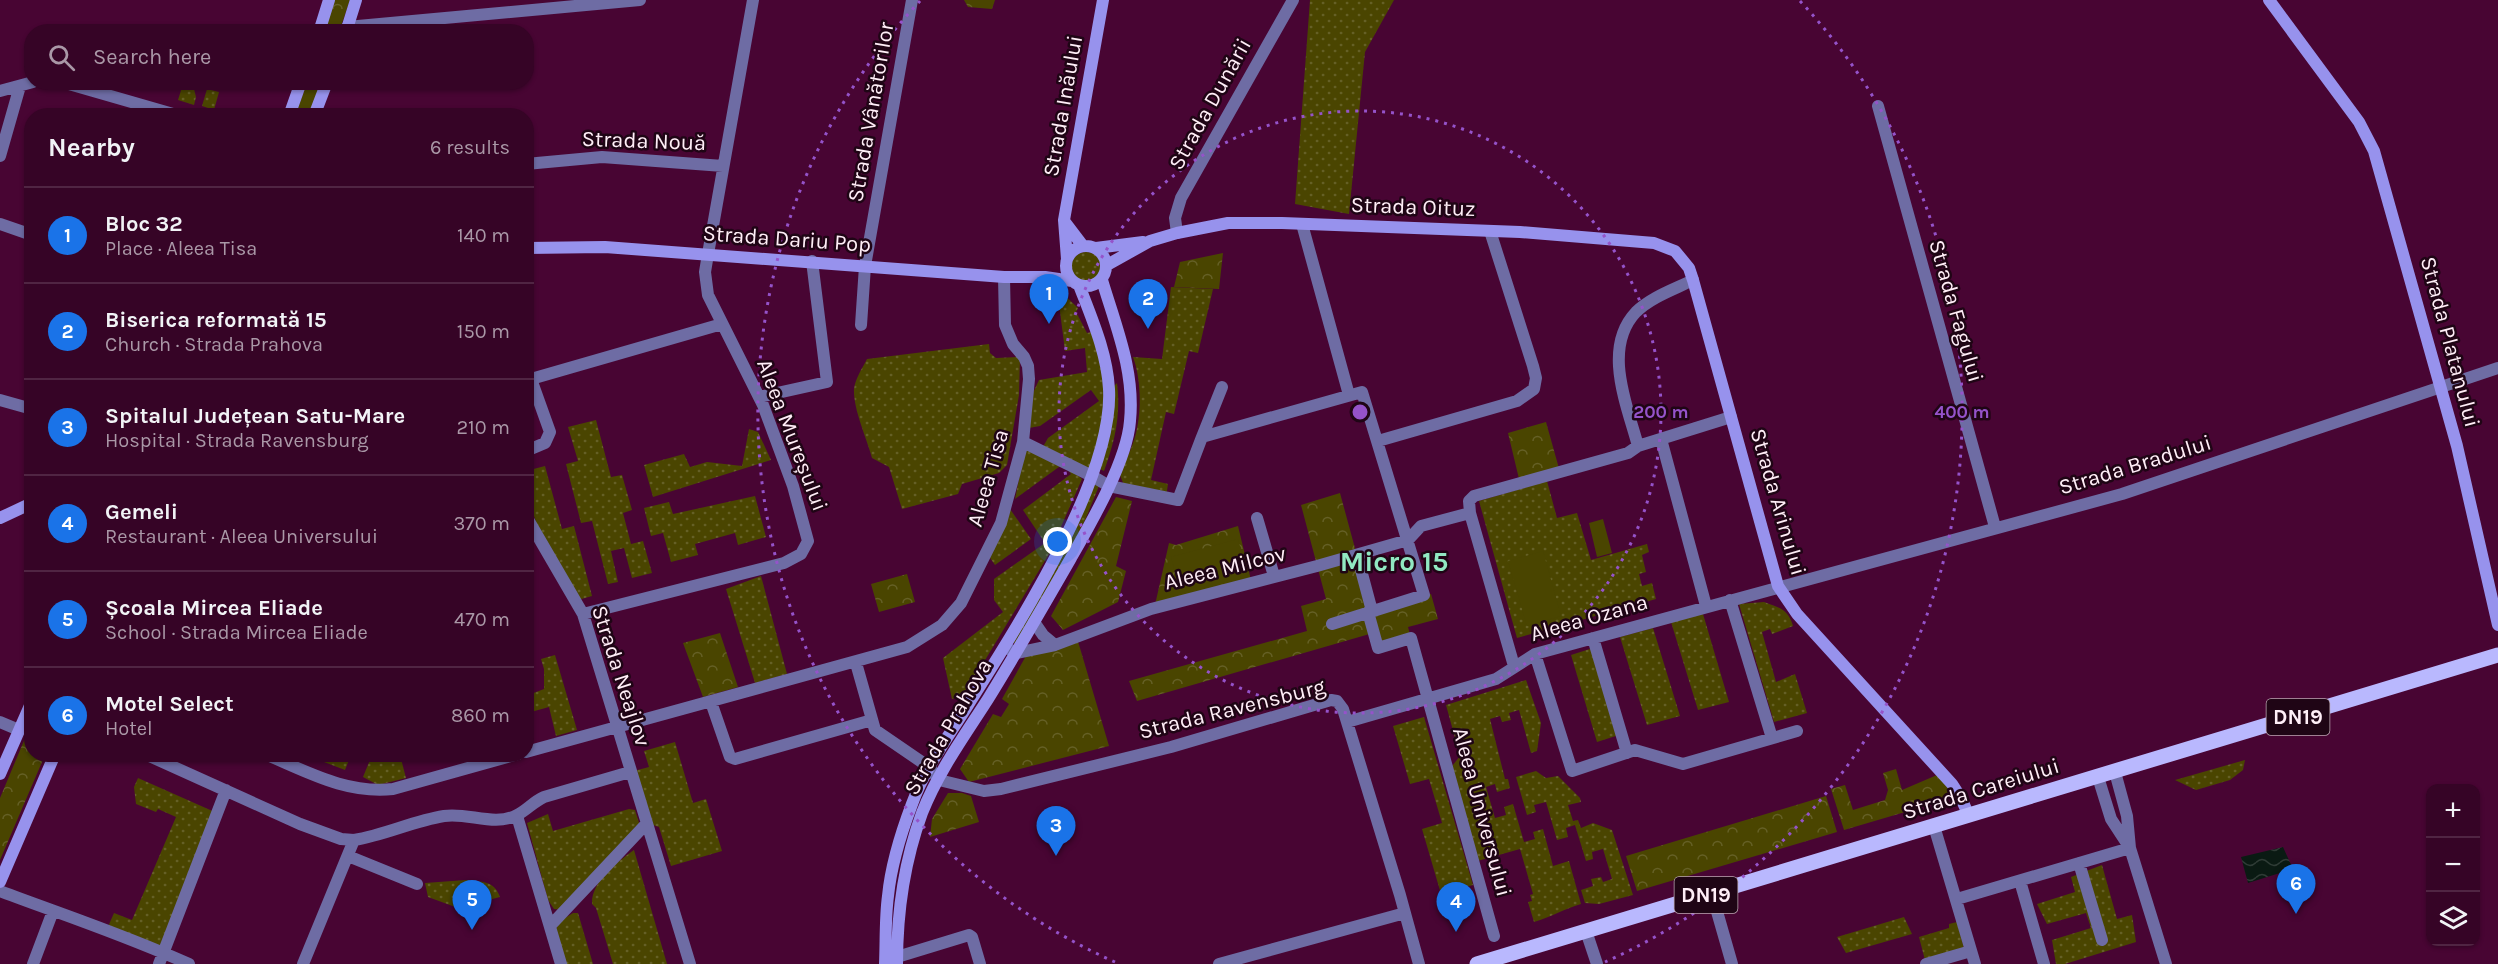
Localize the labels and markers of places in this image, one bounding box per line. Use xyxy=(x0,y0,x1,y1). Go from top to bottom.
pin: 1 xyxy=(1030,274,1068,324)
pin: 2 xyxy=(1128,280,1168,329)
centre of rings xyxy=(1350,402,1370,422)
pin: 3 xyxy=(1036,806,1076,856)
pin: 6 xyxy=(2276,864,2316,914)
pin: 5 xyxy=(452,880,492,930)
pin: 4 xyxy=(1436,882,1476,932)

